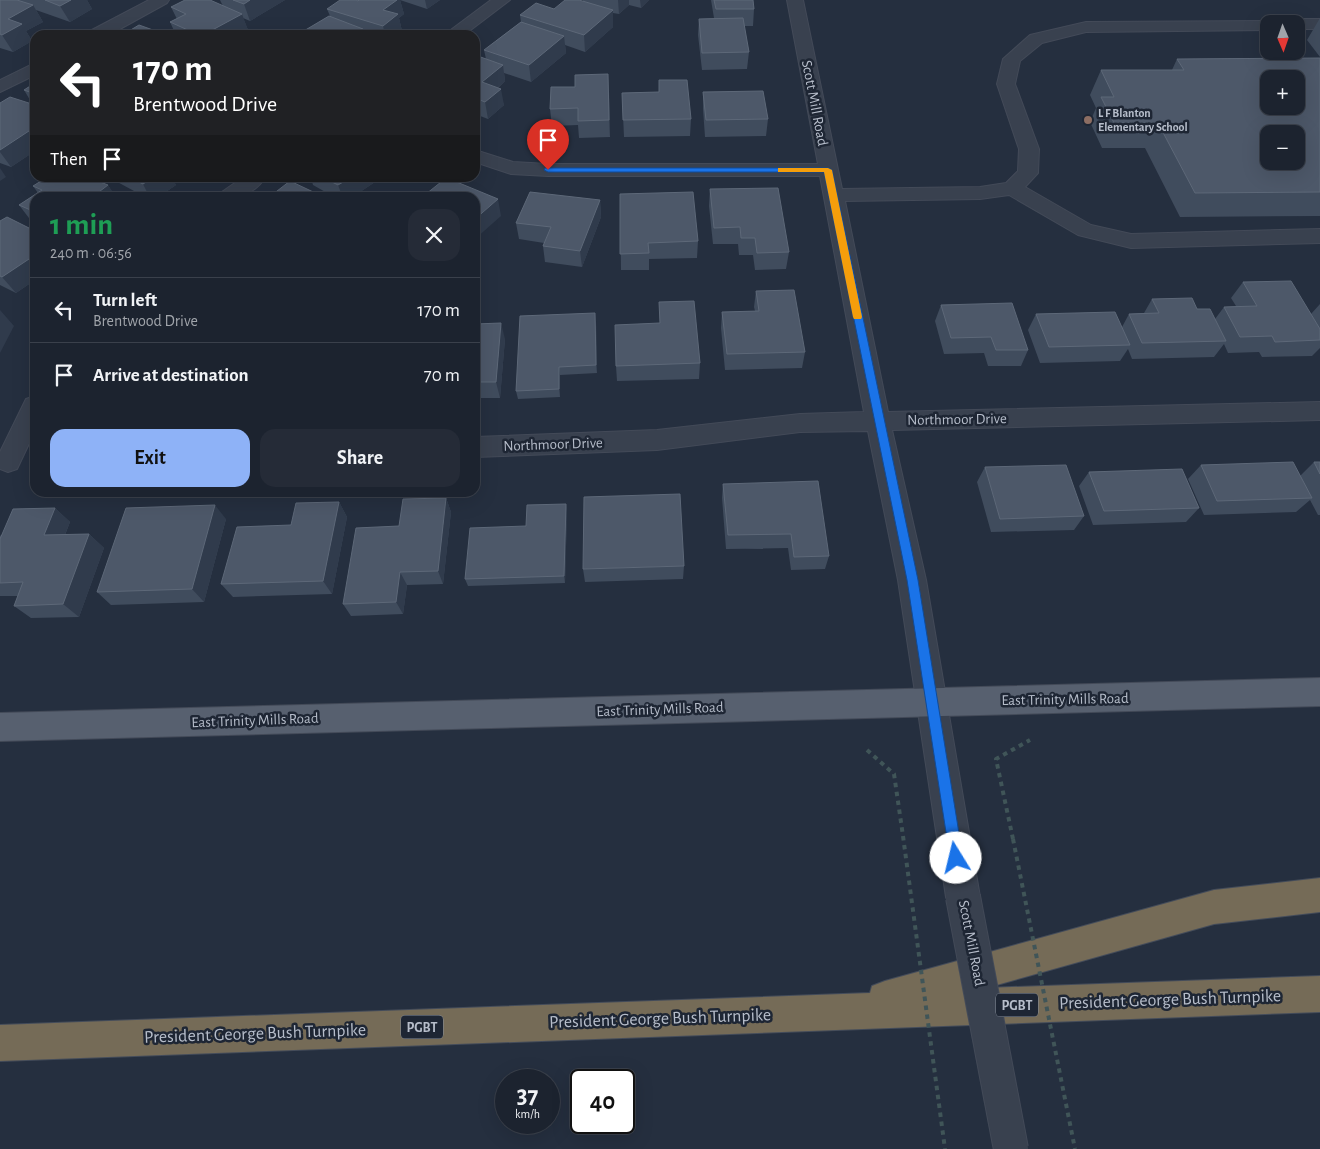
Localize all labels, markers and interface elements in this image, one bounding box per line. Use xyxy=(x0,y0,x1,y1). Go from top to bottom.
north arrow xyxy=(1260,15,1305,60)
map controls xyxy=(1260,15,1305,170)
icon: left xyxy=(50,50,115,115)
text: 170 m xyxy=(133,52,213,87)
street label: Scott Mill Road xyxy=(799,59,830,148)
button: + xyxy=(1260,70,1305,115)
text: Brentwood Drive xyxy=(133,93,277,115)
place label: L F Blanton Elementary School xyxy=(1098,107,1188,134)
marker: L F Blanton Elementary School xyxy=(1082,114,1094,126)
pin xyxy=(527,119,569,170)
button: − xyxy=(1260,125,1305,170)
icon: arrive xyxy=(534,126,562,154)
icon: arrive xyxy=(98,145,126,173)
text: Then xyxy=(50,150,88,169)
button: close xyxy=(408,209,460,261)
text: 1 min xyxy=(50,210,113,240)
text: 240 m · 06:56 xyxy=(50,245,132,261)
text: Turn left xyxy=(93,291,157,310)
icon: left xyxy=(50,296,78,324)
text: 170 m xyxy=(417,301,460,320)
text: Brentwood Drive xyxy=(93,313,198,329)
icon: arrive xyxy=(50,361,78,389)
text: Arrive at destination xyxy=(93,366,249,385)
text: 70 m xyxy=(424,366,460,385)
street label: Northmoor Drive xyxy=(907,411,1007,428)
button: Exit xyxy=(50,429,250,487)
button: Share xyxy=(260,429,460,487)
street label: Northmoor Drive xyxy=(503,435,603,454)
street label: East Trinity Mills Road xyxy=(1001,691,1129,708)
street label: East Trinity Mills Road xyxy=(596,700,724,719)
street label: East Trinity Mills Road xyxy=(191,711,319,730)
position arrow xyxy=(929,831,981,883)
street label: Scott Mill Road xyxy=(956,899,987,988)
street label: President George Bush Turnpike xyxy=(1059,987,1281,1013)
road number: PGBT xyxy=(996,994,1038,1016)
street label: President George Bush Turnpike xyxy=(549,1006,771,1032)
road number: PGBT xyxy=(401,1016,443,1038)
street label: President George Bush Turnpike xyxy=(144,1021,366,1047)
speed limit sign: 40 xyxy=(570,1069,635,1134)
text: 37 xyxy=(517,1083,538,1108)
text: km/h xyxy=(515,1108,540,1120)

